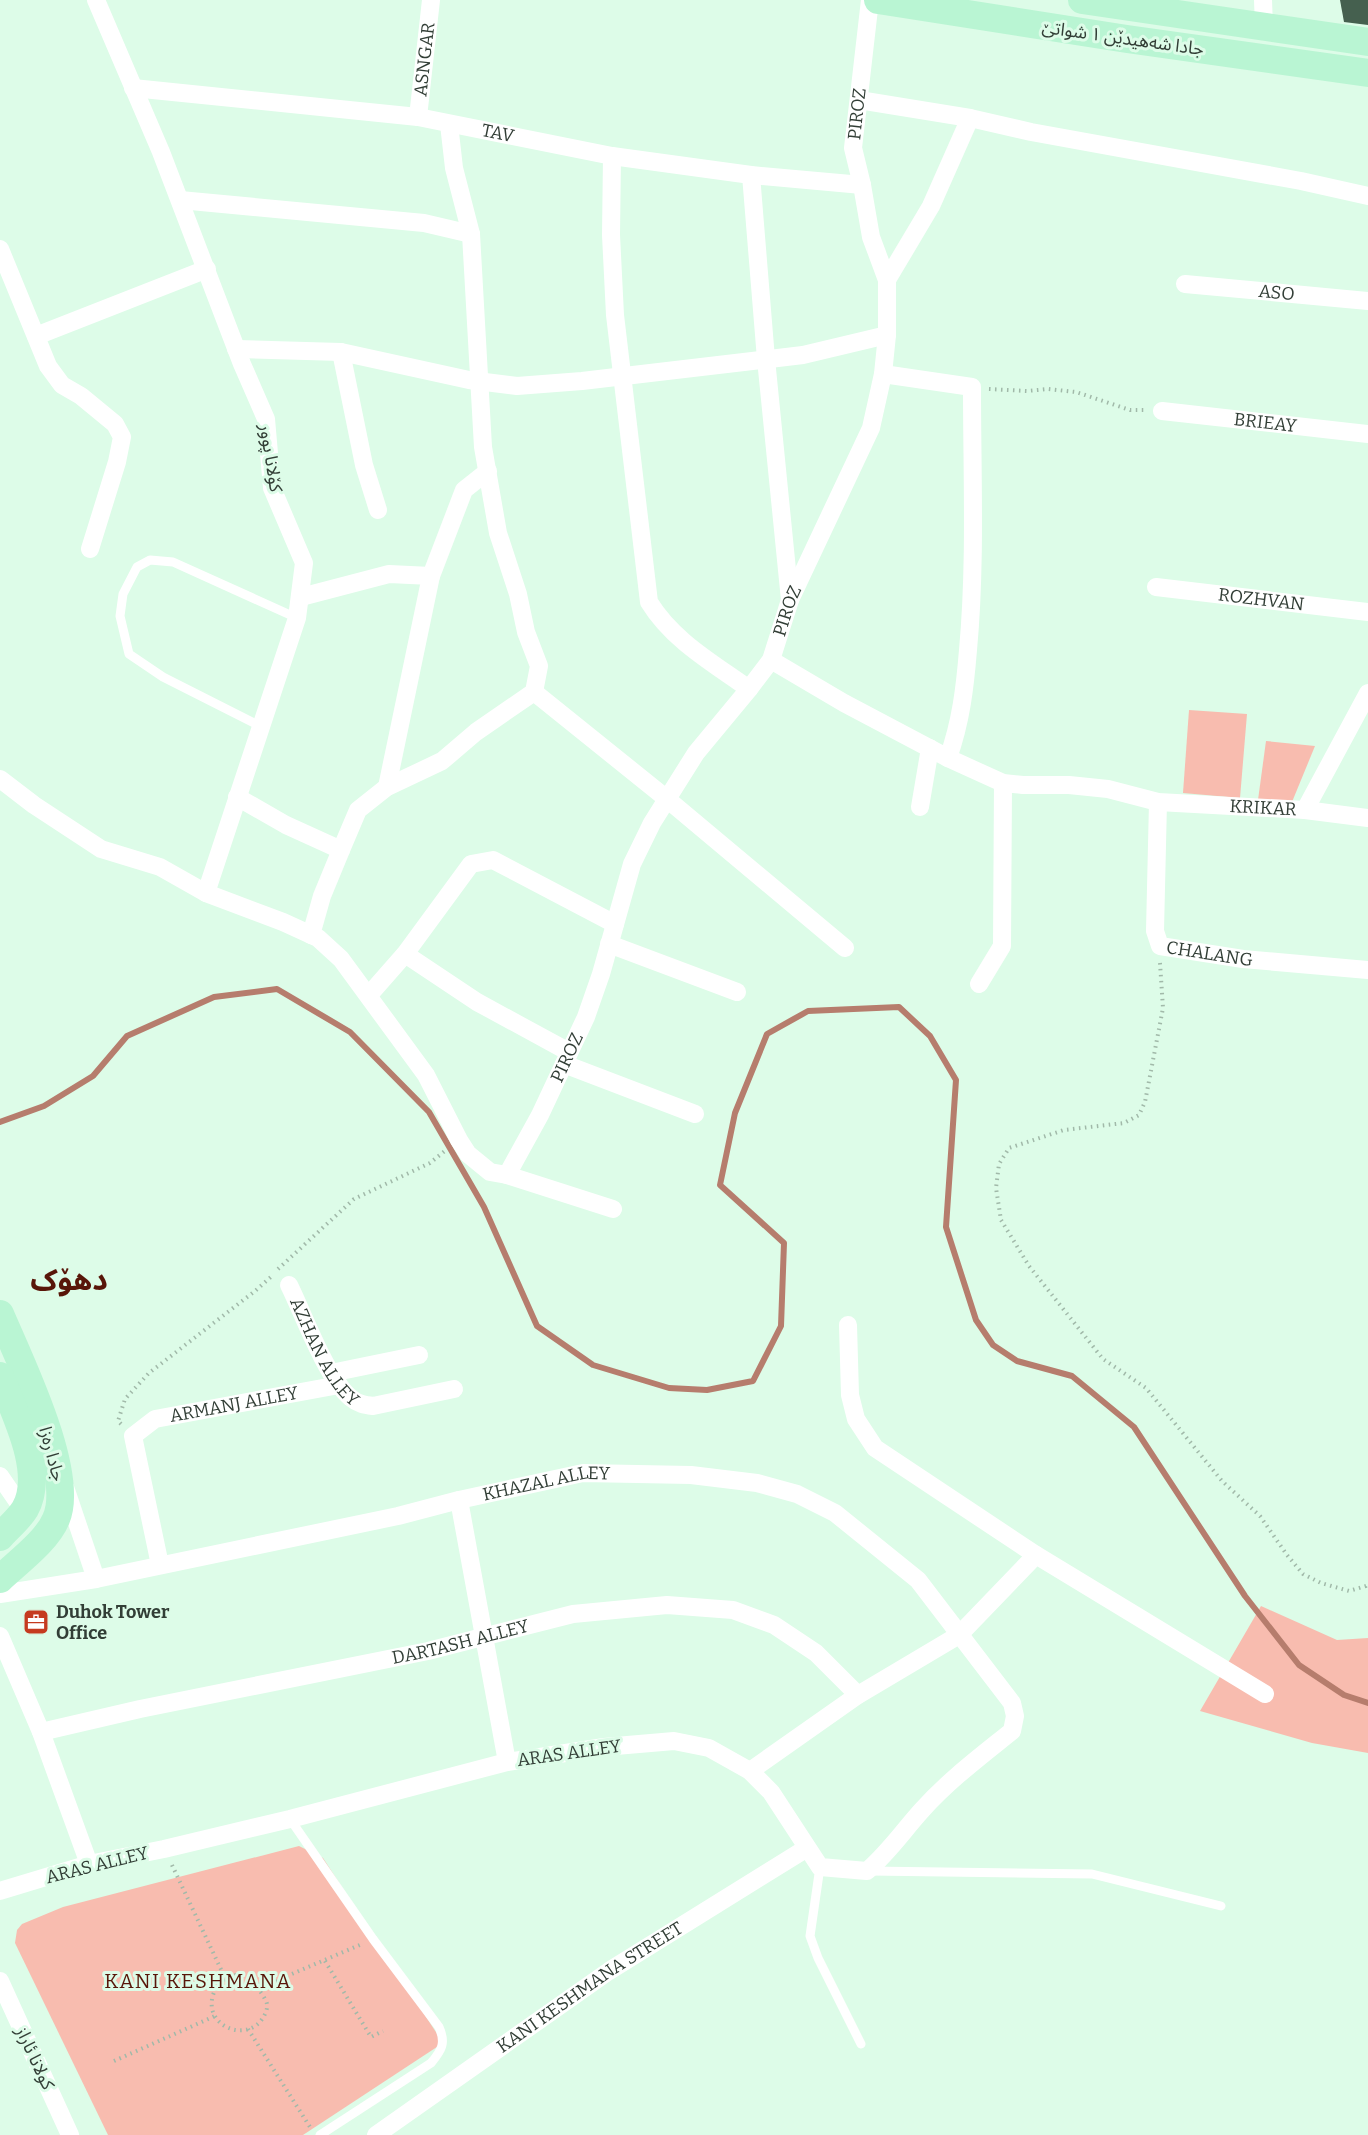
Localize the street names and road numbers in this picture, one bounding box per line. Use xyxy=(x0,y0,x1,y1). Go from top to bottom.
street label: جادا شەهیدێن ١ شواتێ xyxy=(1041,16,1205,60)
street label: ASNGAR xyxy=(409,21,439,97)
street label: PIROZ xyxy=(843,87,871,141)
street label: TAV xyxy=(480,119,517,147)
street label: ASO xyxy=(1257,280,1296,305)
street label: BRIEAY xyxy=(1233,408,1298,437)
street label: کۆلانا پوور xyxy=(254,421,287,494)
street label: PIROZ xyxy=(768,582,806,639)
street label: ROZHVAN xyxy=(1217,583,1306,615)
street label: KRIKAR xyxy=(1229,795,1297,821)
street label: CHALANG xyxy=(1165,936,1254,971)
street label: PIROZ xyxy=(546,1029,588,1086)
street label: AZHAN ALLEY xyxy=(285,1294,364,1411)
street label: ARMANJ ALLEY xyxy=(168,1382,301,1427)
street label: جادا ره‌زا xyxy=(34,1424,70,1484)
street label: KHAZAL ALLEY xyxy=(481,1461,611,1506)
street label: DARTASH ALLEY xyxy=(390,1615,532,1669)
street label: ARAS ALLEY xyxy=(516,1735,623,1771)
street label: ARAS ALLEY xyxy=(43,1842,151,1888)
street label: KANI KESHMANA STREET xyxy=(493,1917,687,2057)
street label: کولانا ئاراز xyxy=(10,2022,59,2094)

